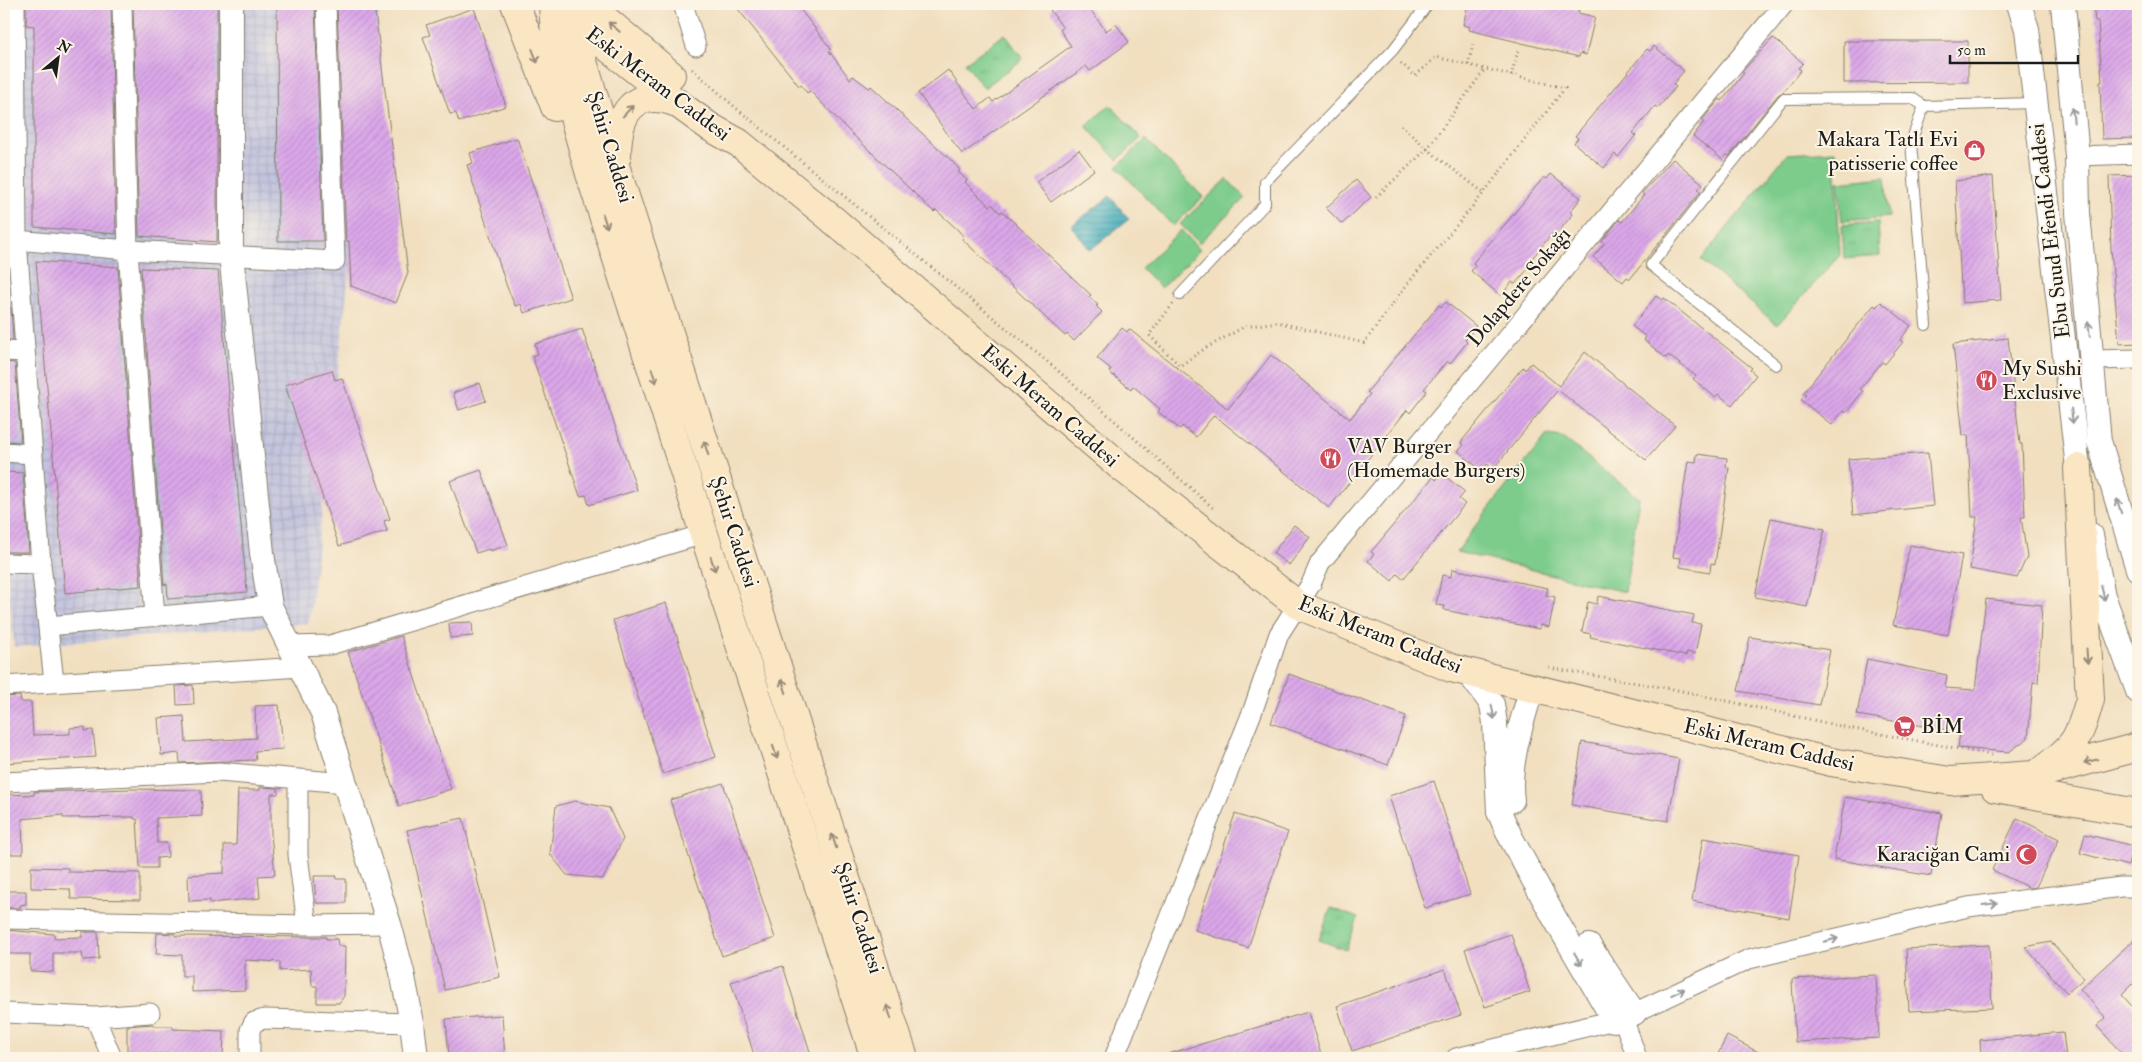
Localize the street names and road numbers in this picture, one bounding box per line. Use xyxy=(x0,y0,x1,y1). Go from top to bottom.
street label: Eski Meram Caddesi xyxy=(580,21,736,148)
street label: Şehir Caddesi xyxy=(580,88,640,207)
street label: Ebu Suud Efendi Caddesi xyxy=(2023,121,2077,340)
street label: Dolapdere Sokağı xyxy=(1461,221,1577,352)
street label: Eski Meram Caddesi xyxy=(975,339,1125,474)
street label: Şehir Caddesi xyxy=(703,473,765,591)
street label: Eski Meram Caddesi xyxy=(1294,590,1466,680)
street label: Eski Meram Caddesi xyxy=(1681,712,1857,778)
street label: Şehir Caddesi xyxy=(828,859,890,977)

